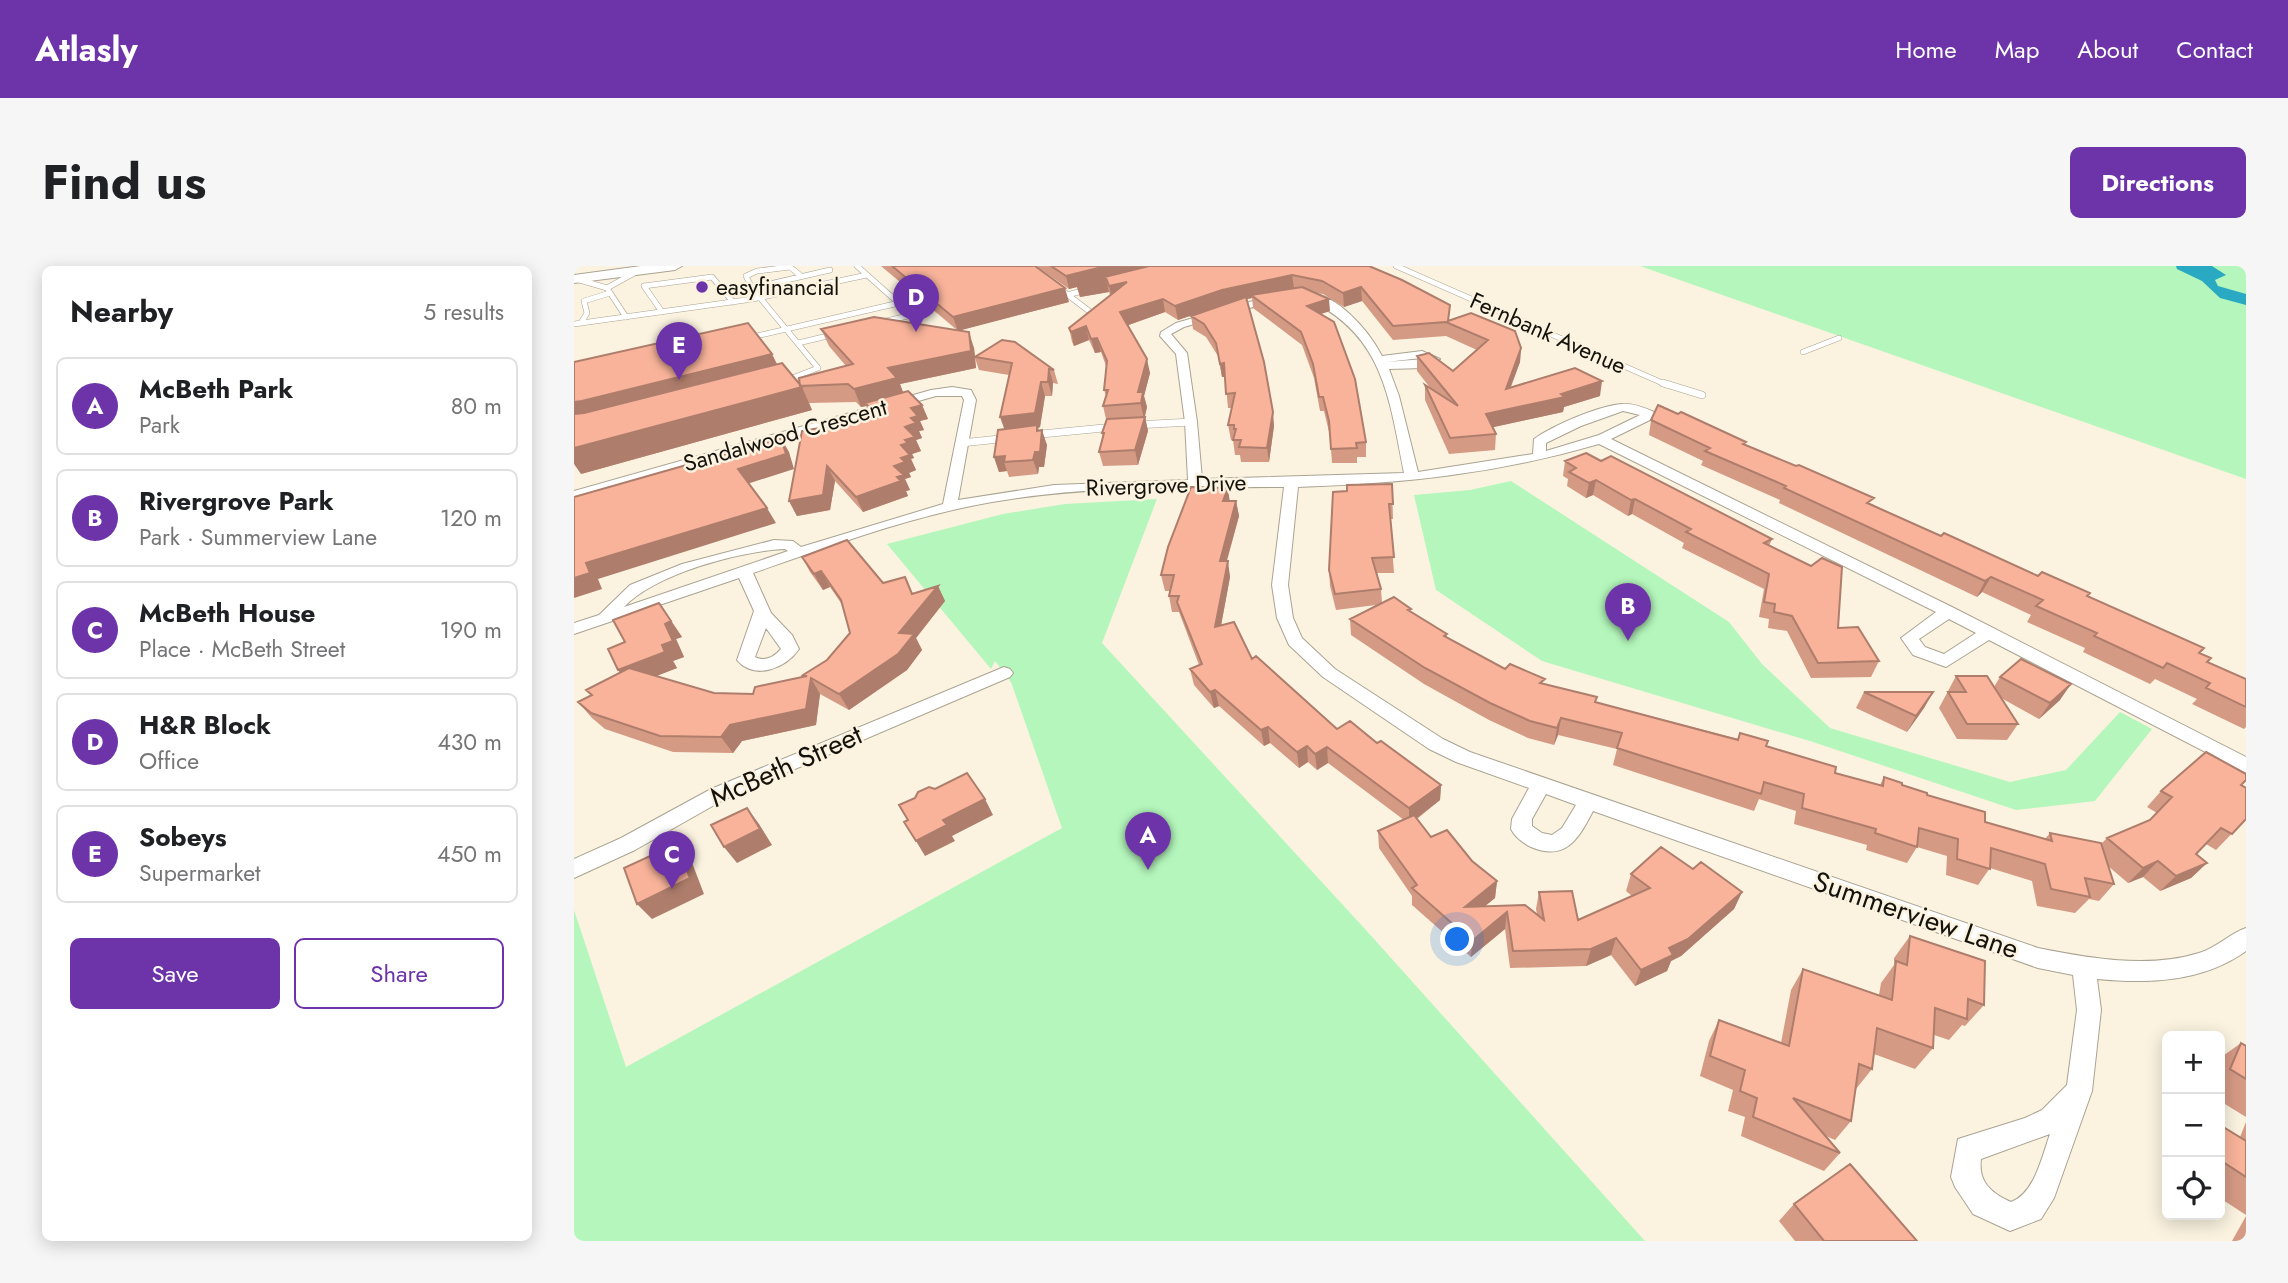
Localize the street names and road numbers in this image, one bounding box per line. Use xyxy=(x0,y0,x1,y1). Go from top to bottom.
street label: Fernbank Avenue xyxy=(1465,283,1632,383)
street label: Sandalwood Crescent xyxy=(679,390,891,480)
street label: Rivergrove Drive xyxy=(1085,465,1247,505)
street label: McBeth Street xyxy=(703,714,869,818)
street label: Summerview Lane xyxy=(1808,861,2024,969)

